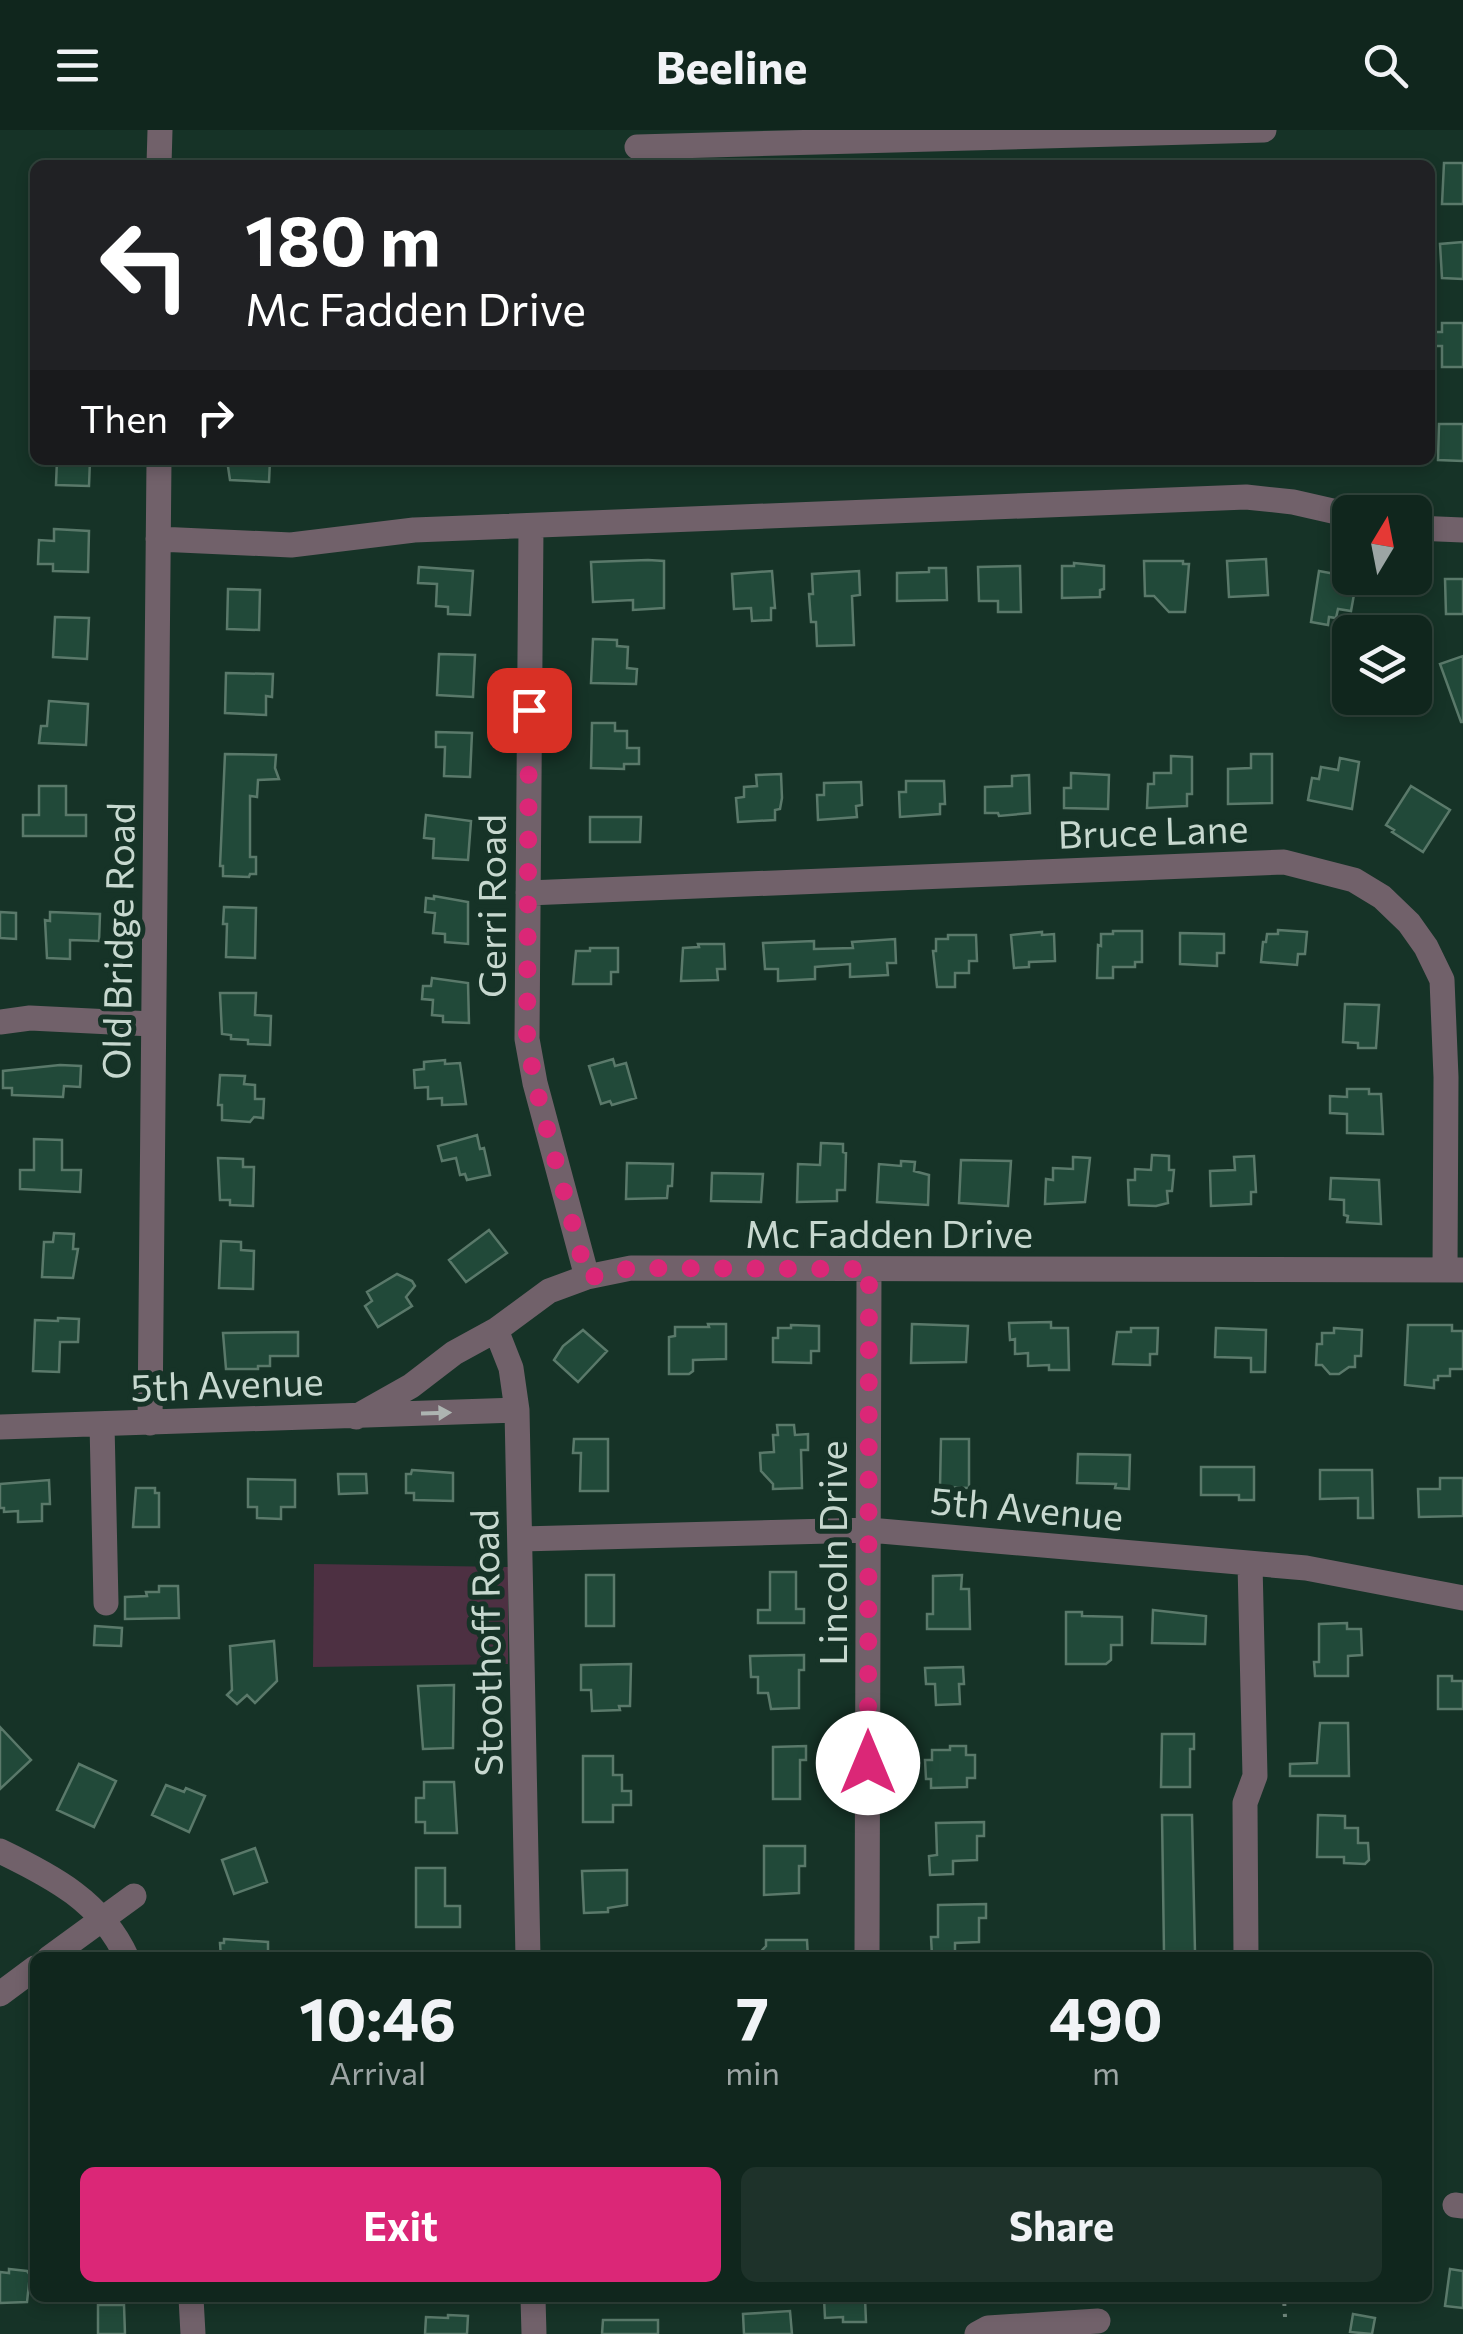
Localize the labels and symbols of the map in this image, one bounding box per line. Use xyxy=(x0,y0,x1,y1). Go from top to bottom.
north arrow xyxy=(1332,495,1432,595)
pin xyxy=(487,668,572,753)
street label: Old Bridge Road xyxy=(91,802,143,1080)
street label: Bruce Lane xyxy=(1057,803,1249,857)
street label: Gerri Road xyxy=(467,814,514,998)
street label: Mc Fadden Drive xyxy=(745,1209,1033,1256)
street label: 5th Avenue xyxy=(130,1356,324,1410)
one-way arrow xyxy=(421,1405,453,1421)
street label: Lincoln Drive xyxy=(808,1440,855,1666)
street label: 5th Avenue xyxy=(929,1475,1125,1539)
street label: Stoothoff Road xyxy=(459,1509,511,1777)
position arrow xyxy=(816,1711,920,1815)

